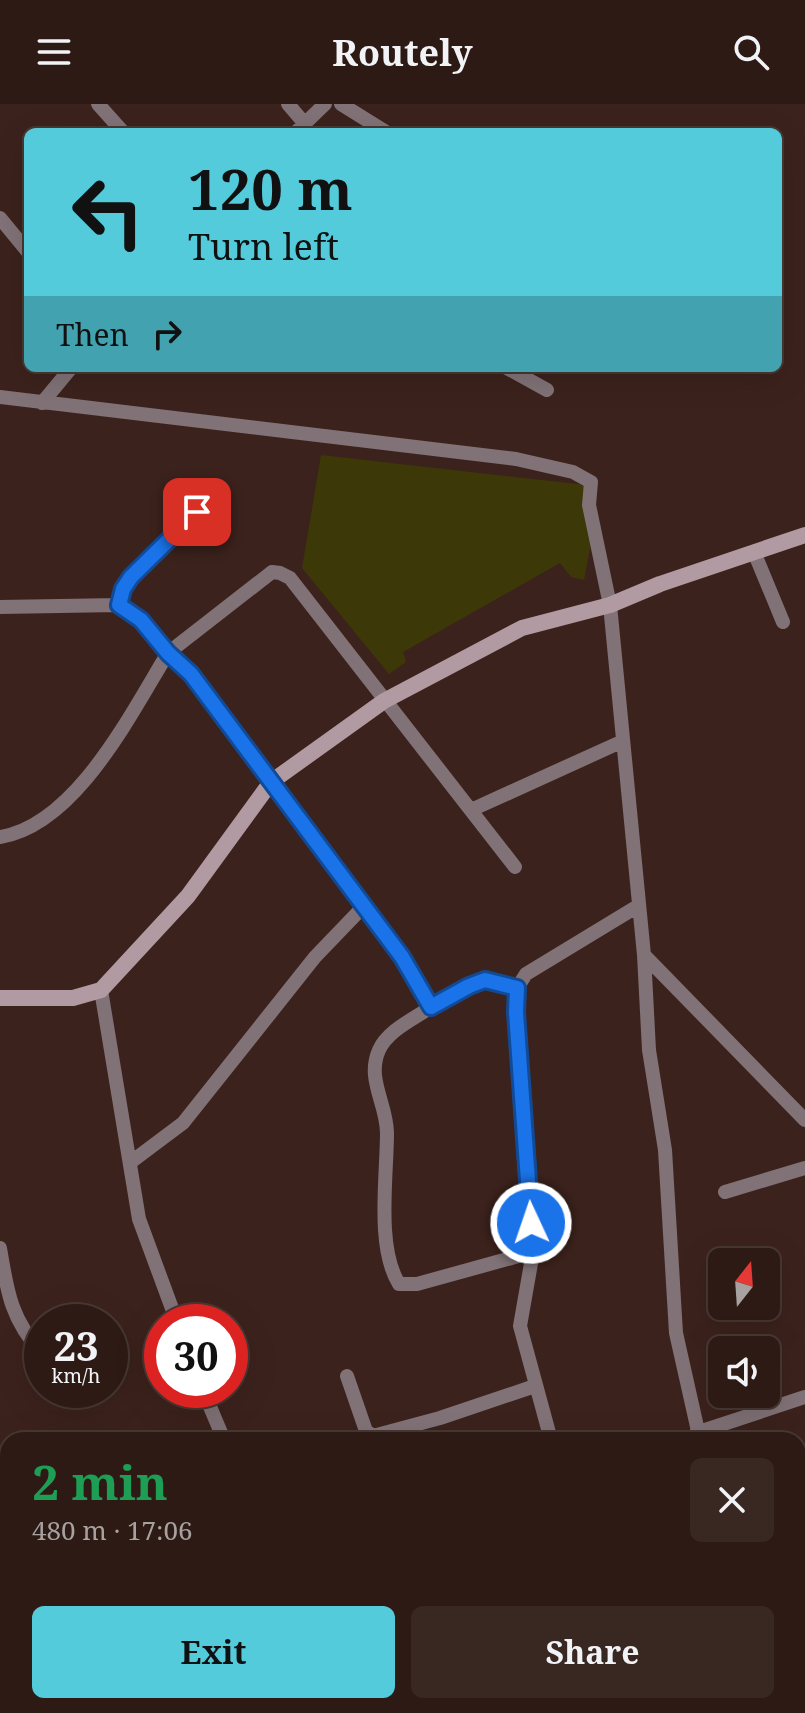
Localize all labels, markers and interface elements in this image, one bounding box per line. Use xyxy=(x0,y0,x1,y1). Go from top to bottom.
text: Routely xyxy=(332,28,473,77)
icon: menu xyxy=(32,30,76,74)
icon: search xyxy=(729,30,773,74)
text: 120 m xyxy=(188,150,353,226)
icon: left xyxy=(56,160,160,264)
text: Turn left xyxy=(188,222,339,271)
icon: right xyxy=(145,312,189,356)
text: Then xyxy=(56,314,129,355)
pin xyxy=(163,478,231,546)
icon: arrive xyxy=(175,490,219,534)
position arrow xyxy=(489,1181,573,1265)
north arrow xyxy=(708,1248,780,1320)
map controls xyxy=(708,1248,780,1408)
speed limit sign: 30 xyxy=(144,1304,248,1408)
text: 23 xyxy=(53,1318,99,1373)
button: sound xyxy=(708,1336,780,1408)
text: km/h xyxy=(51,1362,101,1389)
text: 2 min xyxy=(32,1449,168,1514)
button: close xyxy=(690,1458,774,1542)
text: 480 m · 17:06 xyxy=(32,1512,193,1548)
button: Exit xyxy=(32,1606,395,1698)
button: Share xyxy=(411,1606,774,1698)

